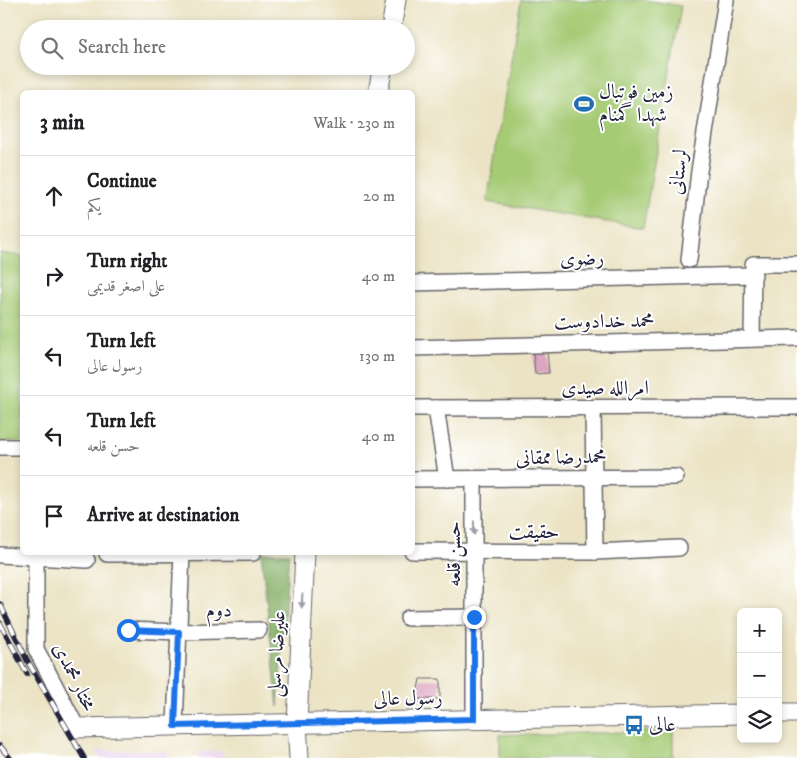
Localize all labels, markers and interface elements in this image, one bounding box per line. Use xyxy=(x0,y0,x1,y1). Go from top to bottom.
search box xyxy=(20,20,415,75)
icon: search xyxy=(38,34,66,62)
text: Search here xyxy=(78,36,166,59)
place label: زمین فوتبال شهدا گمنام xyxy=(599,80,673,132)
sports icon: زمین فوتبال شهدا گمنام xyxy=(573,93,595,115)
text: 3 min xyxy=(40,110,85,136)
text: Walk · 230 m xyxy=(313,113,395,133)
street label: لرستانی xyxy=(663,148,695,196)
text: Continue xyxy=(87,170,157,193)
icon: ahead xyxy=(40,182,68,210)
text: 20 m xyxy=(363,186,395,206)
text: یکم xyxy=(87,196,101,216)
street label: رضوی xyxy=(560,246,604,272)
text: Turn right xyxy=(87,250,167,273)
icon: right xyxy=(40,262,68,290)
text: 40 m xyxy=(362,266,395,286)
text: علی اصغر قدیمی xyxy=(87,276,165,296)
street label: محمد خدادوست xyxy=(554,309,654,335)
text: Turn left xyxy=(87,330,156,353)
icon: left xyxy=(40,342,68,370)
text: 130 m xyxy=(359,346,395,366)
text: رسول عالی xyxy=(87,356,142,376)
street label: امرالله صیدی xyxy=(561,376,649,401)
text: Turn left xyxy=(87,410,156,433)
icon: left xyxy=(40,422,68,450)
text: 40 m xyxy=(362,426,395,446)
text: حسن قلعه xyxy=(87,436,140,456)
street label: محمدرضا ممقانی xyxy=(515,445,607,471)
icon: arrive xyxy=(40,502,68,530)
text: Arrive at destination xyxy=(87,504,239,527)
one-way arrow xyxy=(470,520,478,536)
street label: حقیقت xyxy=(509,520,559,545)
street label: حسن قلعه xyxy=(442,521,467,587)
one-way arrow xyxy=(298,593,306,609)
street label: دوم xyxy=(206,598,232,628)
route end xyxy=(463,606,486,629)
map controls xyxy=(737,608,782,743)
button: + xyxy=(737,608,782,653)
street label: علیرضا مرسلی xyxy=(262,610,293,698)
route start xyxy=(117,619,140,642)
street label: مختار محمدی xyxy=(47,639,101,715)
button: − xyxy=(737,653,782,698)
street label: رسول عالی xyxy=(373,686,443,712)
button: layers xyxy=(737,698,782,743)
place label: عالی xyxy=(649,713,676,738)
bus stop icon: عالی xyxy=(623,714,645,736)

